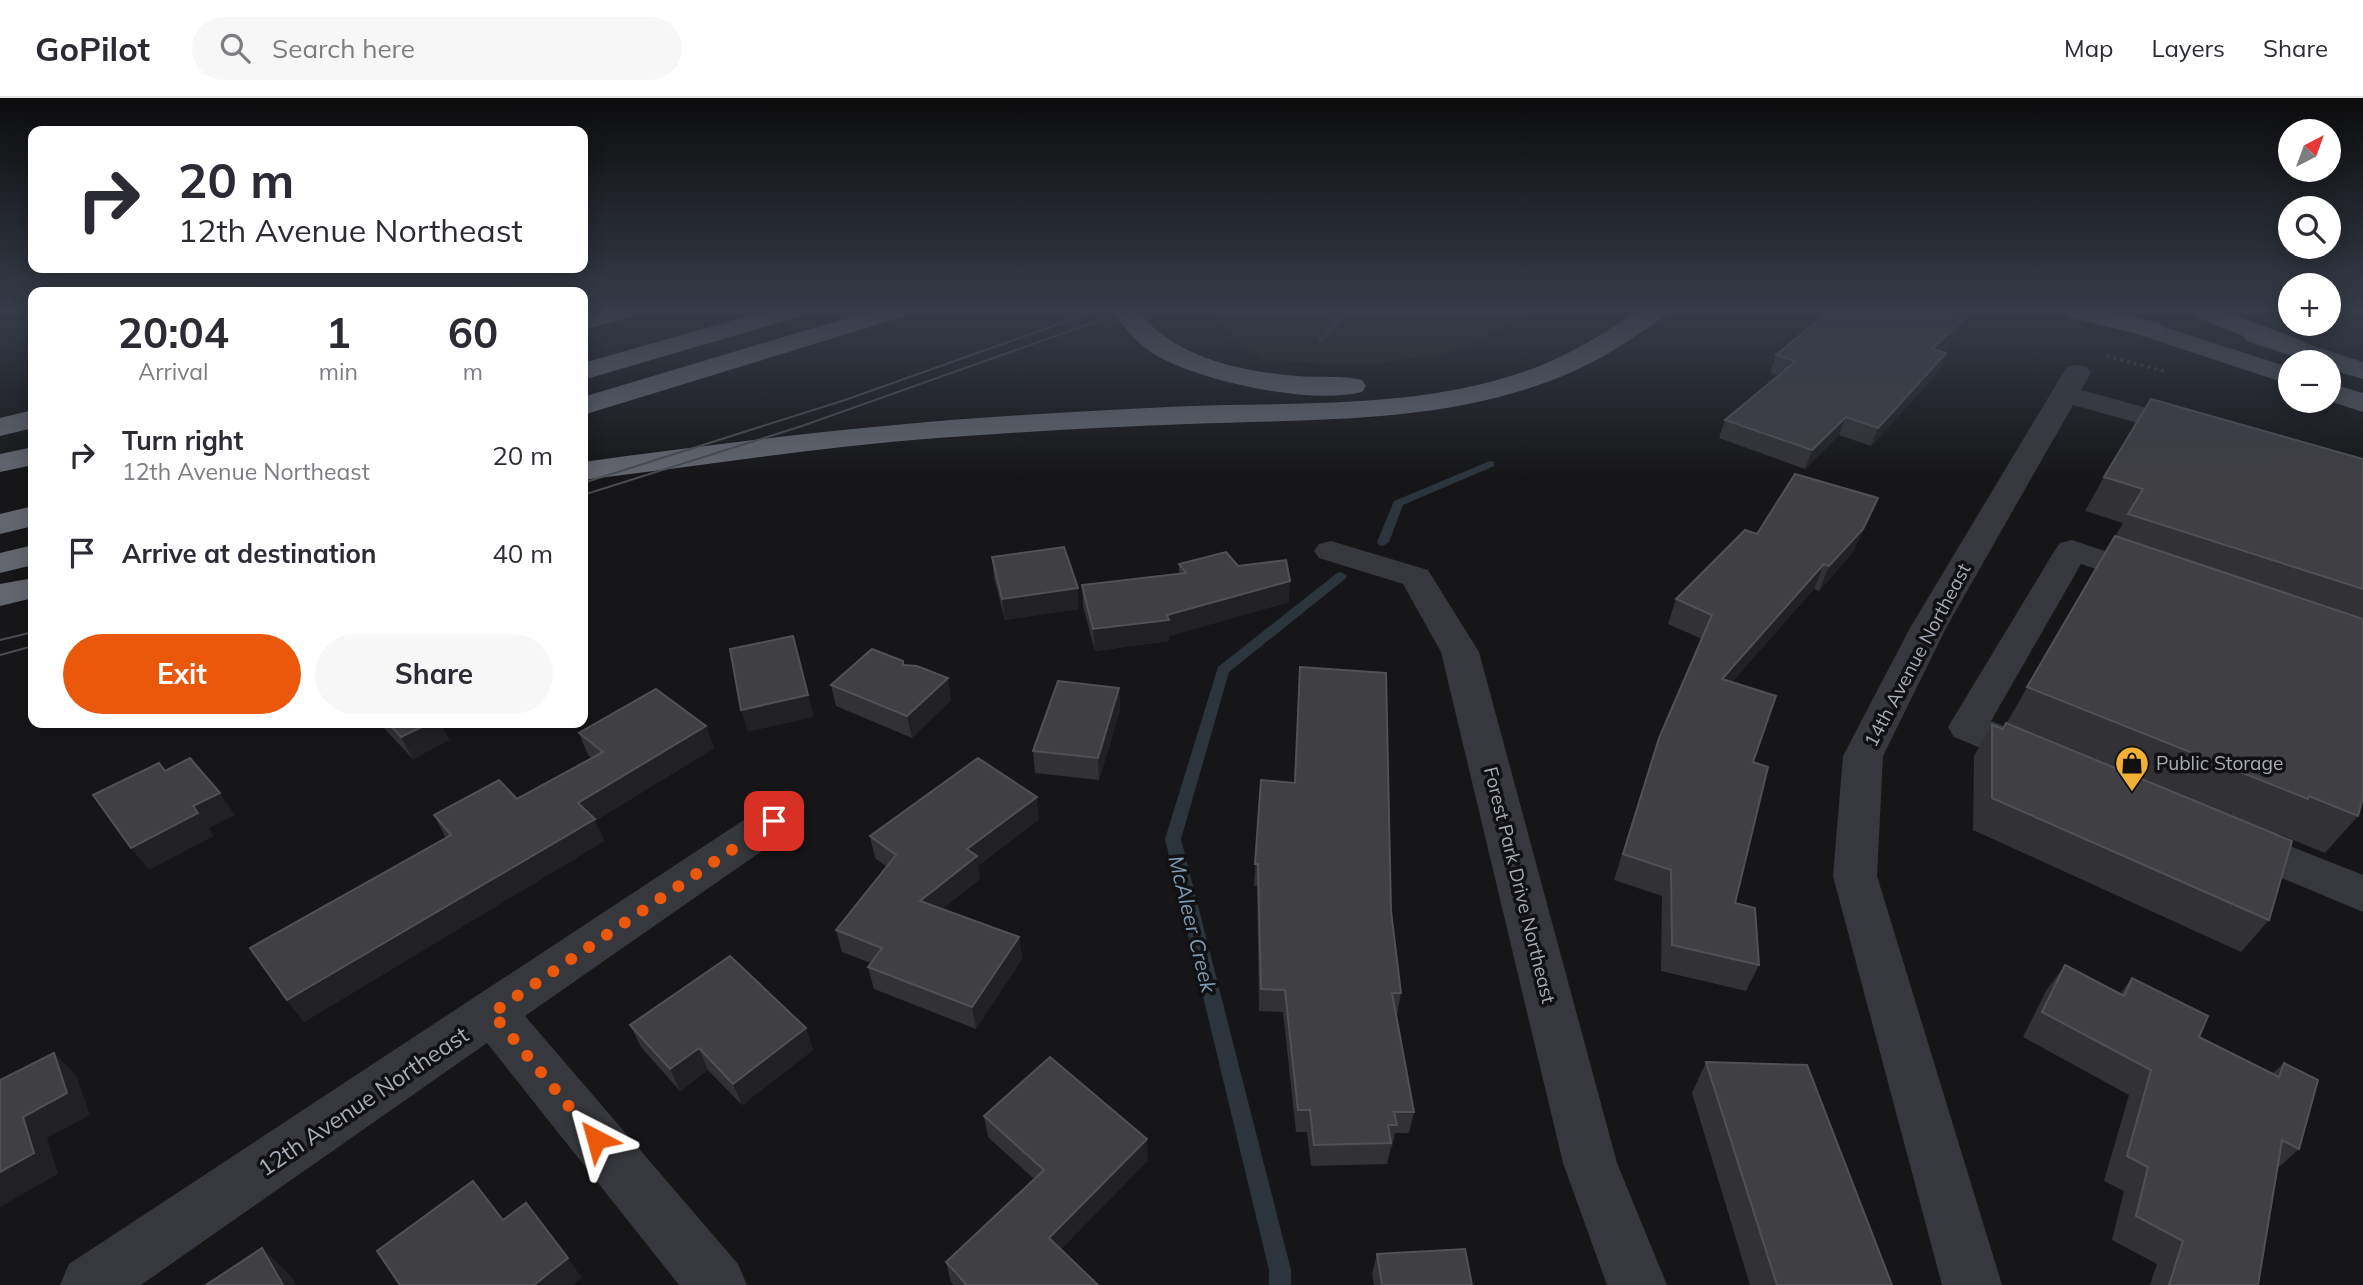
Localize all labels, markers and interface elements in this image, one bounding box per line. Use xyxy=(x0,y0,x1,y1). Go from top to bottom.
search box xyxy=(192,17,682,80)
text: GoPilot xyxy=(35,28,150,69)
icon: search xyxy=(216,29,254,67)
text: Search here xyxy=(272,32,415,65)
text: Map xyxy=(2064,33,2113,63)
text: Layers xyxy=(2151,33,2225,63)
text: Share xyxy=(2263,33,2328,63)
north arrow xyxy=(2278,119,2342,182)
map controls xyxy=(2278,119,2341,413)
text: 20 m xyxy=(178,149,294,210)
icon: right xyxy=(63,154,154,245)
button: search xyxy=(2278,196,2341,259)
text: 12th Avenue Northeast xyxy=(178,210,523,250)
button: + xyxy=(2278,273,2341,336)
text: 20:04 xyxy=(118,306,229,359)
text: 1 xyxy=(326,306,351,359)
text: 60 xyxy=(448,306,498,359)
button: − xyxy=(2278,350,2341,413)
text: Arrival xyxy=(138,357,209,386)
text: min xyxy=(319,357,358,386)
text: m xyxy=(463,357,483,386)
text: Turn right xyxy=(122,424,243,457)
icon: right xyxy=(63,436,101,474)
text: 20 m xyxy=(492,439,553,472)
text: 12th Avenue Northeast xyxy=(122,457,370,486)
icon: arrive xyxy=(63,534,101,572)
text: Arrive at destination xyxy=(122,537,377,570)
text: 40 m xyxy=(492,537,553,570)
street label: 14th Avenue Northeast xyxy=(1858,559,1976,751)
button: Exit xyxy=(63,634,301,714)
button: Share xyxy=(315,634,553,714)
shop icon: Public Storage xyxy=(2113,744,2151,793)
place label: Public Storage xyxy=(2156,751,2283,775)
street label: Forest Park Drive Northeast xyxy=(1479,764,1561,1006)
pin xyxy=(744,791,804,851)
icon: arrive xyxy=(755,802,793,840)
water label: McAleer Creek xyxy=(1163,853,1223,996)
street label: 12th Avenue Northeast xyxy=(252,1020,474,1182)
position arrow xyxy=(559,1102,633,1176)

